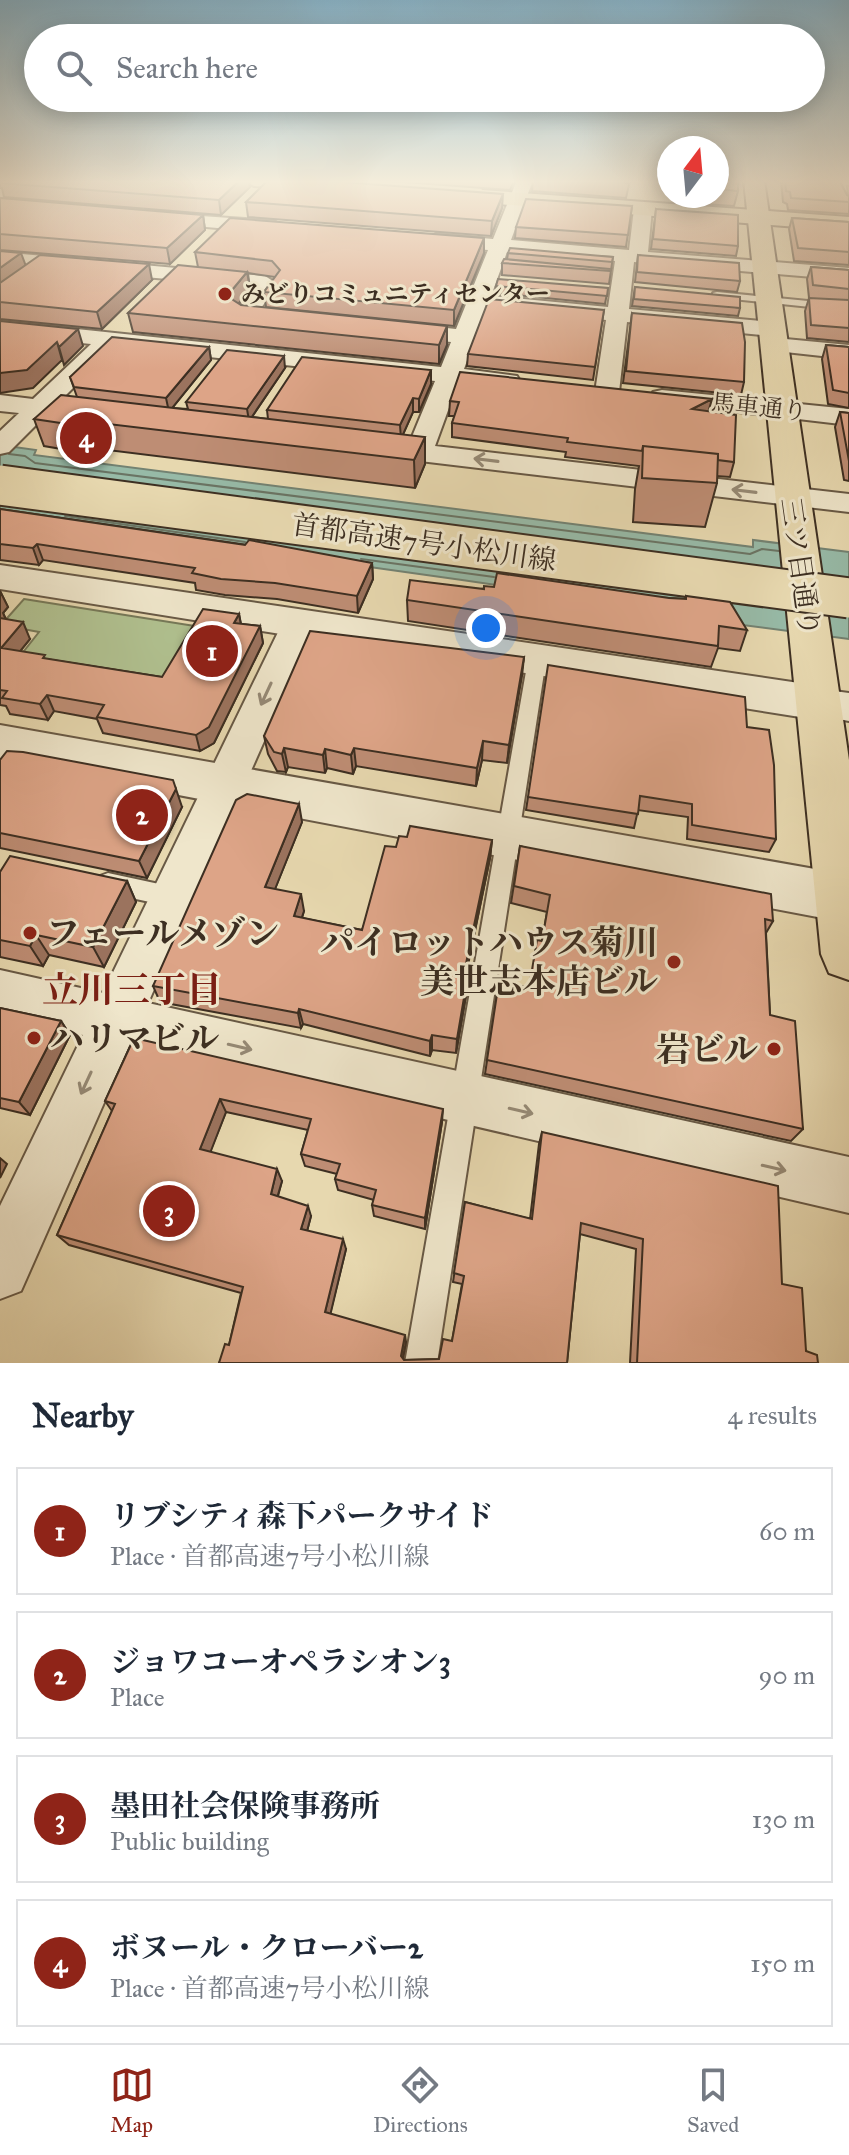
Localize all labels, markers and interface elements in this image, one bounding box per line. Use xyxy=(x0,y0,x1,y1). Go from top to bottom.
search box xyxy=(24,24,825,112)
icon: search xyxy=(52,46,96,90)
text: Search here xyxy=(116,50,258,86)
north arrow xyxy=(657,136,729,208)
place label: みどりコミュニティセンター xyxy=(241,279,550,309)
marker: みどりコミュニティセンター xyxy=(216,285,234,303)
street label: 馬車通り xyxy=(710,387,808,427)
pin: 4 xyxy=(60,408,112,468)
one-way arrow xyxy=(473,453,499,468)
one-way arrow xyxy=(731,483,758,498)
street label: 三ツ目通り xyxy=(773,495,828,639)
street label: 首都高速7号小松川線 xyxy=(289,507,559,578)
your location xyxy=(466,608,506,648)
pin: 1 xyxy=(186,621,238,681)
one-way arrow xyxy=(258,682,273,706)
pin: 2 xyxy=(116,785,168,845)
place label: フェールメゾン xyxy=(46,913,280,954)
place label: パイロットハウス菊川 美世志本店ビル xyxy=(320,922,658,1002)
marker: フェールメゾン xyxy=(21,924,39,942)
marker: パイロットハウス菊川 美世志本店ビル xyxy=(665,953,683,971)
district label: 立川三丁目 xyxy=(42,968,222,1012)
place label: ハリマビル xyxy=(50,1018,219,1059)
marker: ハリマビル xyxy=(25,1029,43,1047)
place label: 岩ビル xyxy=(656,1029,758,1070)
one-way arrow xyxy=(227,1040,252,1055)
marker: 岩ビル xyxy=(765,1040,783,1058)
one-way arrow xyxy=(78,1070,93,1094)
one-way arrow xyxy=(508,1104,533,1119)
one-way arrow xyxy=(761,1161,787,1176)
pin: 3 xyxy=(143,1181,195,1241)
text: Nearby xyxy=(32,1395,134,1436)
text: 4 results xyxy=(728,1399,817,1431)
text: リブシティ森下パークサイド xyxy=(110,1498,494,1534)
text: 1 xyxy=(55,1515,65,1547)
text: 60 m xyxy=(759,1515,815,1547)
text: Place · 首都高速7号小松川線 xyxy=(110,1540,429,1572)
text: ジョワコーオペラシオン3 xyxy=(110,1644,451,1680)
text: 2 xyxy=(54,1659,66,1691)
text: 90 m xyxy=(758,1659,815,1691)
text: Place xyxy=(110,1681,165,1713)
text: 墨田社会保険事務所 xyxy=(110,1788,380,1824)
text: 3 xyxy=(55,1803,65,1835)
text: 130 m xyxy=(752,1803,815,1835)
text: Public building xyxy=(110,1825,269,1857)
text: ボヌール・クローバー2 xyxy=(110,1930,423,1966)
text: 4 xyxy=(53,1947,67,1979)
text: 150 m xyxy=(750,1947,815,1979)
text: Place · 首都高速7号小松川線 xyxy=(110,1972,429,2004)
tab: Map xyxy=(110,2063,154,2138)
tab: Directions xyxy=(373,2063,468,2138)
tab: Saved xyxy=(687,2063,739,2138)

